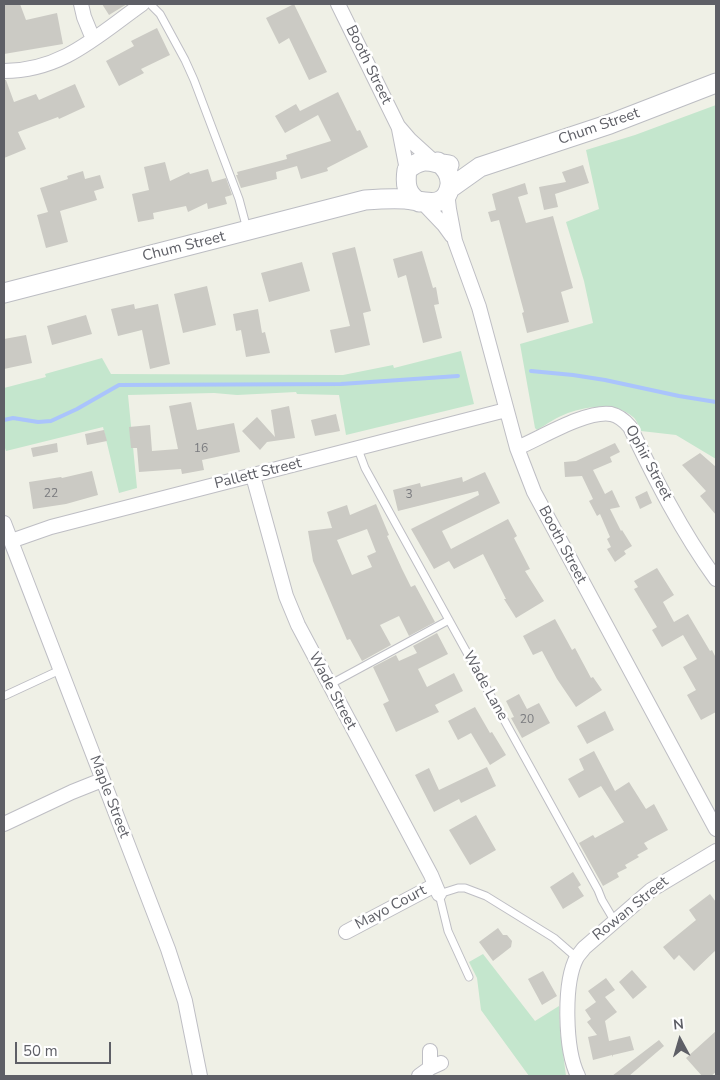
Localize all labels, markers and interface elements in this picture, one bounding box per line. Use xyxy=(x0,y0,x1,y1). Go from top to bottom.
street label: Booth Street xyxy=(341,23,395,107)
street label: Chum Street xyxy=(556,105,642,149)
street label: Chum Street xyxy=(141,228,227,266)
street label: Ophir Street xyxy=(621,422,675,504)
house number: 16 xyxy=(194,442,208,456)
street label: Pallett Street xyxy=(213,455,303,493)
house number: 22 xyxy=(44,487,58,501)
house number: 3 xyxy=(405,488,413,502)
street label: Booth Street xyxy=(534,503,590,587)
street label: Wade Lane xyxy=(459,648,511,724)
street label: Wade Street xyxy=(304,649,360,733)
house number: 20 xyxy=(520,713,534,727)
street label: Maple Street xyxy=(85,753,133,841)
street label: Rowan Street xyxy=(590,873,672,945)
street label: Mayo Court xyxy=(352,882,430,934)
north arrow xyxy=(655,1015,705,1065)
text: N xyxy=(672,1015,685,1035)
scale bar xyxy=(18,1032,114,1064)
text: 50 m xyxy=(23,1041,58,1061)

